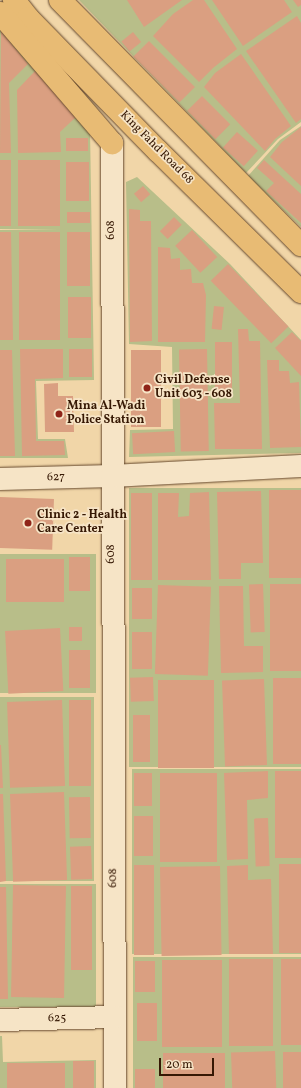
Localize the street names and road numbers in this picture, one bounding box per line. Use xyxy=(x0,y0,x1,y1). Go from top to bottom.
street label: King Fahd Road 68 xyxy=(116,108,196,188)
street label: 608 xyxy=(105,220,119,240)
street label: 627 xyxy=(47,471,65,485)
street label: 608 xyxy=(105,544,119,564)
street label: 608 xyxy=(107,868,121,888)
street label: 625 xyxy=(48,1012,66,1026)

